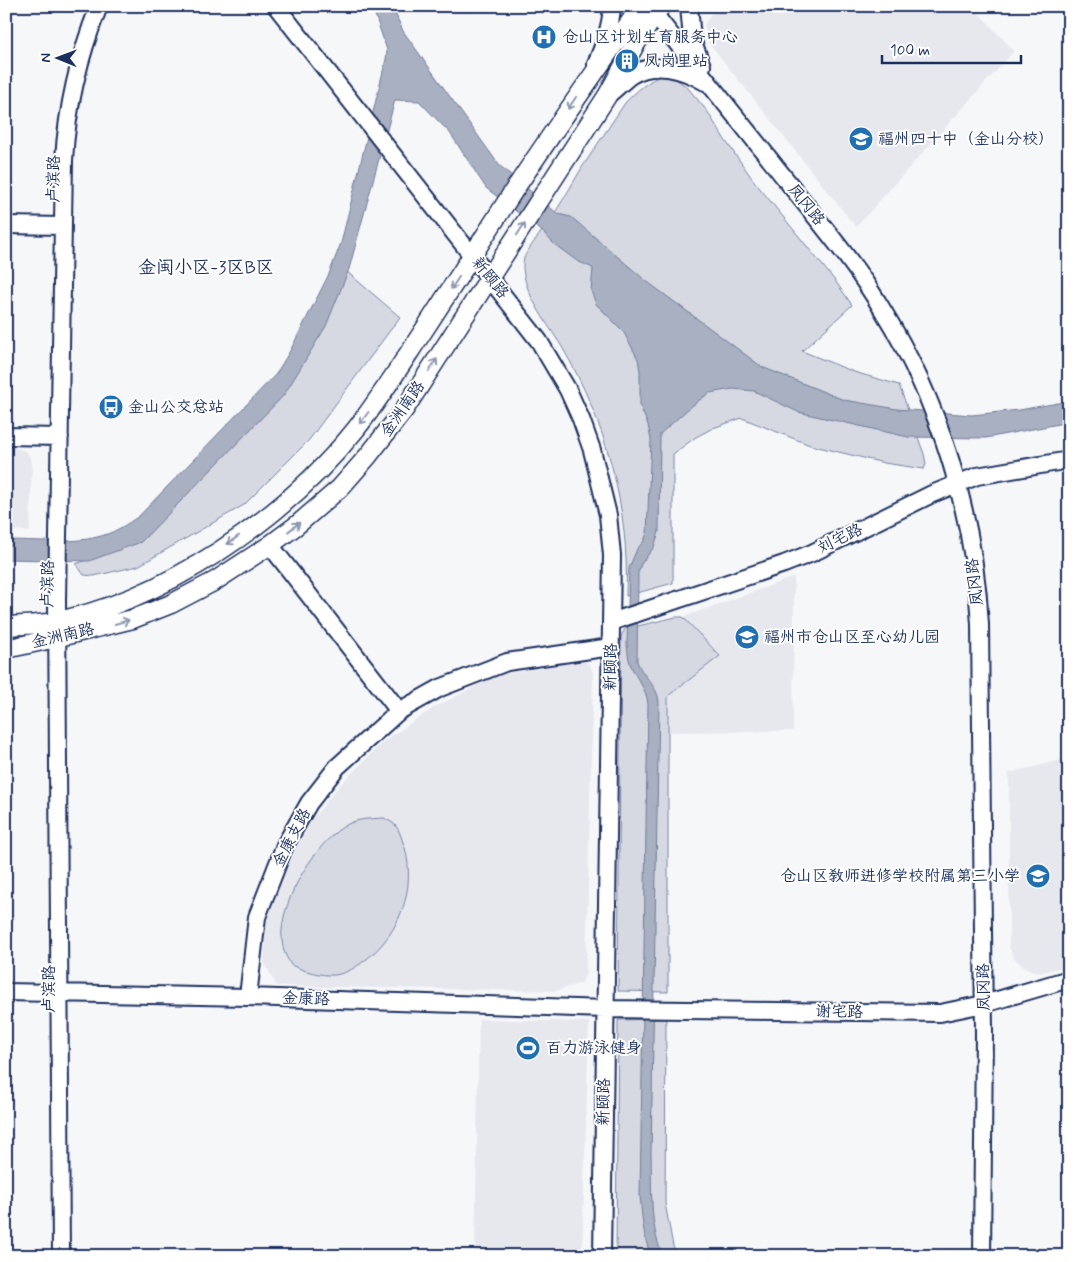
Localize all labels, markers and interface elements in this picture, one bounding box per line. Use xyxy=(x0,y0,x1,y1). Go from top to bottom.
hospital icon: 仓山区计划生育服务中心 xyxy=(531,24,557,50)
place label: 仓山区计划生育服务中心 xyxy=(562,27,738,48)
north arrow xyxy=(32,32,82,82)
scale bar xyxy=(882,32,1021,64)
text: 100 m xyxy=(890,41,930,61)
building icon: 凤岗里站 xyxy=(614,48,640,74)
place label: 凤岗里站 xyxy=(644,51,708,72)
text: N xyxy=(37,53,55,63)
one-way arrow xyxy=(567,96,577,110)
school or university icon: 福州四十中（金山分校） xyxy=(848,126,874,152)
place label: 福州四十中（金山分校） xyxy=(878,129,1054,150)
street label: 卢滨路 xyxy=(43,155,65,203)
street label: 凤冈路 xyxy=(783,180,829,230)
one-way arrow xyxy=(516,222,527,236)
street label: 新颐路 xyxy=(467,253,513,303)
district label: 金闽小区-3区B区 xyxy=(138,256,274,280)
one-way arrow xyxy=(450,276,460,290)
one-way arrow xyxy=(428,359,438,373)
street label: 金洲南路 xyxy=(376,377,430,441)
bus stop icon: 金山公交总站 xyxy=(98,394,124,420)
place label: 金山公交总站 xyxy=(128,397,224,418)
one-way arrow xyxy=(359,411,369,425)
street label: 刘宅路 xyxy=(814,519,866,559)
one-way arrow xyxy=(287,522,300,533)
one-way arrow xyxy=(227,535,240,546)
street label: 凤冈路 xyxy=(962,557,988,607)
street label: 卢滨路 xyxy=(37,560,59,608)
one-way arrow xyxy=(113,617,129,626)
street label: 金洲南路 xyxy=(29,619,97,653)
school or university icon: 福州市仓山区至心幼儿园 xyxy=(734,624,760,650)
place label: 福州市仓山区至心幼儿园 xyxy=(764,627,940,648)
street label: 新颐路 xyxy=(600,643,622,691)
street label: 金康支路 xyxy=(268,805,316,871)
school or university icon: 仓山区教师进修学校附属第三小学 xyxy=(1025,863,1051,889)
place label: 仓山区教师进修学校附属第三小学 xyxy=(780,866,1020,887)
street label: 凤冈路 xyxy=(973,963,995,1011)
street label: 卢滨路 xyxy=(39,965,60,1013)
street label: 金康路 xyxy=(282,988,330,1010)
street label: 谢宅路 xyxy=(815,1001,863,1023)
sports icon: 百力游泳健身 xyxy=(515,1035,541,1061)
place label: 百力游泳健身 xyxy=(546,1038,642,1059)
street label: 新颐路 xyxy=(593,1078,615,1126)

